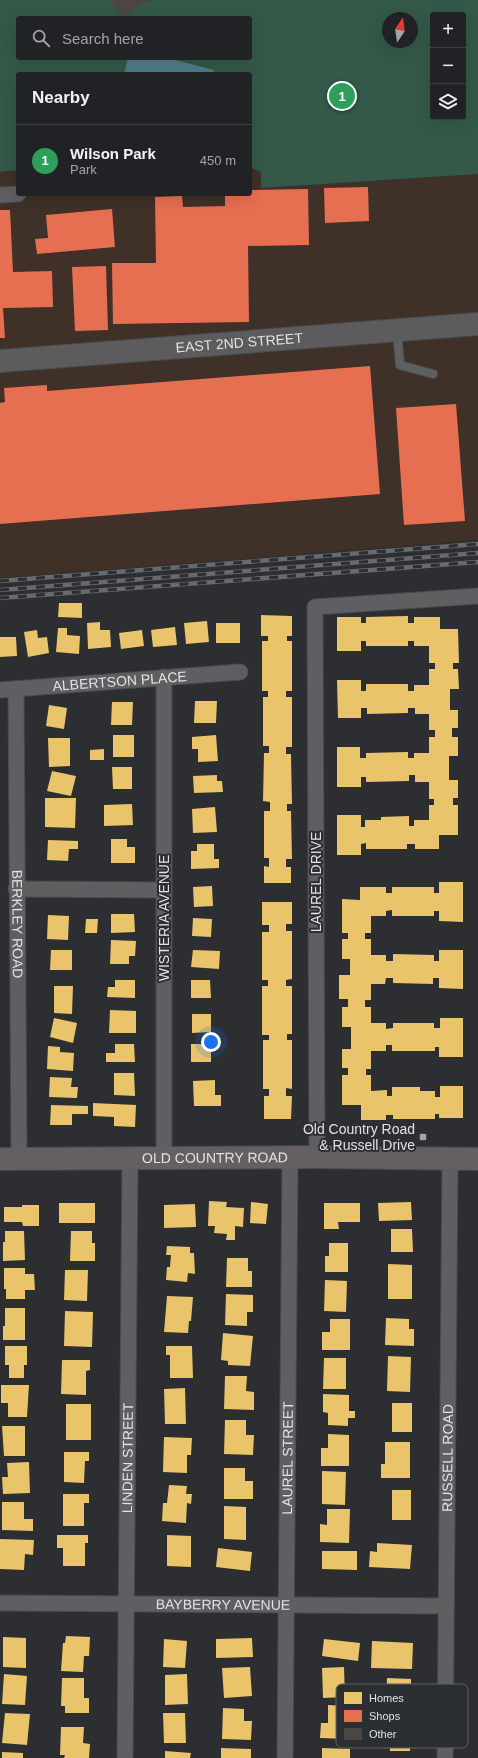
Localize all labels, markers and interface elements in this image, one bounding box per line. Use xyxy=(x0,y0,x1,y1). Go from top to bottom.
north arrow xyxy=(382,12,418,48)
map controls xyxy=(430,12,466,120)
button: + xyxy=(430,12,466,48)
search box xyxy=(16,16,252,60)
icon: search xyxy=(30,27,52,49)
text: Search here xyxy=(62,30,144,47)
button: − xyxy=(430,48,466,84)
pin: 1 xyxy=(329,81,355,111)
button: layers xyxy=(430,84,466,120)
text: Nearby xyxy=(32,88,90,107)
text: Wilson Park xyxy=(70,145,156,162)
text: 1 xyxy=(41,153,49,168)
text: 450 m xyxy=(200,153,236,168)
text: Park xyxy=(70,162,97,177)
street label: EAST 2ND STREET xyxy=(175,330,304,355)
street label: ALBERTSON PLACE xyxy=(52,668,187,694)
street label: LAUREL DRIVE xyxy=(308,832,324,932)
street label: WISTERIA AVENUE xyxy=(156,855,172,981)
street label: BERKLEY ROAD xyxy=(9,870,26,978)
your location xyxy=(201,1032,221,1052)
place label: Old Country Road & Russell Drive xyxy=(303,1121,415,1153)
marker: Old Country Road & Russell Drive xyxy=(418,1132,428,1142)
street label: OLD COUNTRY ROAD xyxy=(142,1149,288,1166)
street label: LAUREL STREET xyxy=(279,1401,296,1515)
street label: LINDEN STREET xyxy=(119,1402,136,1513)
street label: RUSSELL ROAD xyxy=(439,1404,456,1512)
street label: BAYBERRY AVENUE xyxy=(156,1596,290,1613)
legend xyxy=(336,1684,468,1748)
text: Homes xyxy=(369,1692,404,1704)
text: Shops xyxy=(369,1710,401,1722)
text: Other xyxy=(369,1728,397,1740)

